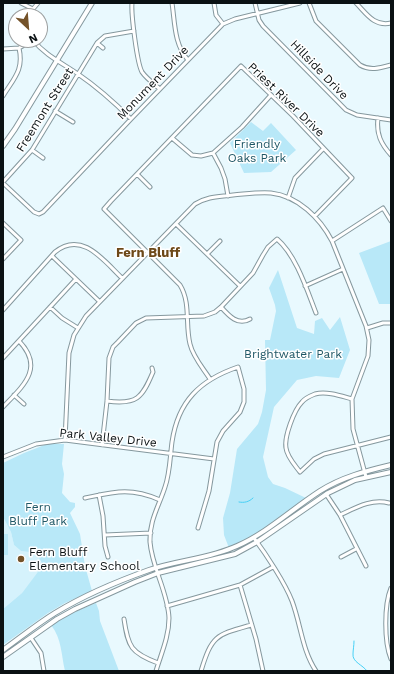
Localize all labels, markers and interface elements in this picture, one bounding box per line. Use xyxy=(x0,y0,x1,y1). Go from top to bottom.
north arrow xyxy=(8,8,48,48)
text: N xyxy=(27,31,40,46)
street label: Hillside Drive xyxy=(287,37,351,103)
street label: Monument Drive xyxy=(114,43,192,123)
street label: Priest River Drive xyxy=(245,60,327,140)
street label: Freemont Street xyxy=(13,65,77,155)
park label: Friendly Oaks Park xyxy=(228,137,286,165)
district label: Fern Bluff xyxy=(116,245,180,261)
park label: Brightwater Park xyxy=(244,347,342,361)
street label: Park Valley Drive xyxy=(59,426,157,450)
park label: Fern Bluff Park xyxy=(9,500,67,528)
place label: Fern Bluff Elementary School xyxy=(29,545,140,573)
marker: Fern Bluff Elementary School xyxy=(16,554,26,564)

